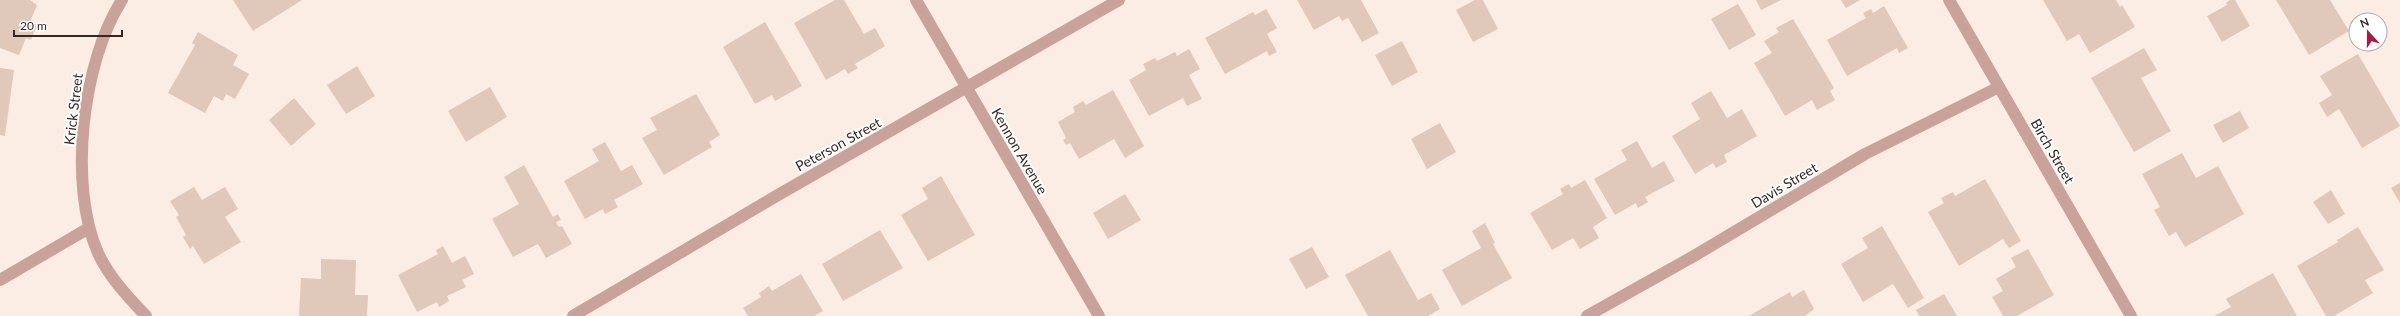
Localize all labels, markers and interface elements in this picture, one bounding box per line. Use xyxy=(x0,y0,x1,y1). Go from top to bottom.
scale bar xyxy=(14,12,122,38)
north arrow xyxy=(2348,12,2388,52)
text: N xyxy=(2358,15,2371,30)
text: 20 m xyxy=(20,18,47,33)
street label: Krick Street xyxy=(60,72,86,146)
street label: Kennon Avenue xyxy=(988,105,1052,197)
street label: Peterson Street xyxy=(792,114,884,174)
street label: Birch Street xyxy=(2028,116,2078,186)
street label: Davis Street xyxy=(1748,159,1820,211)

